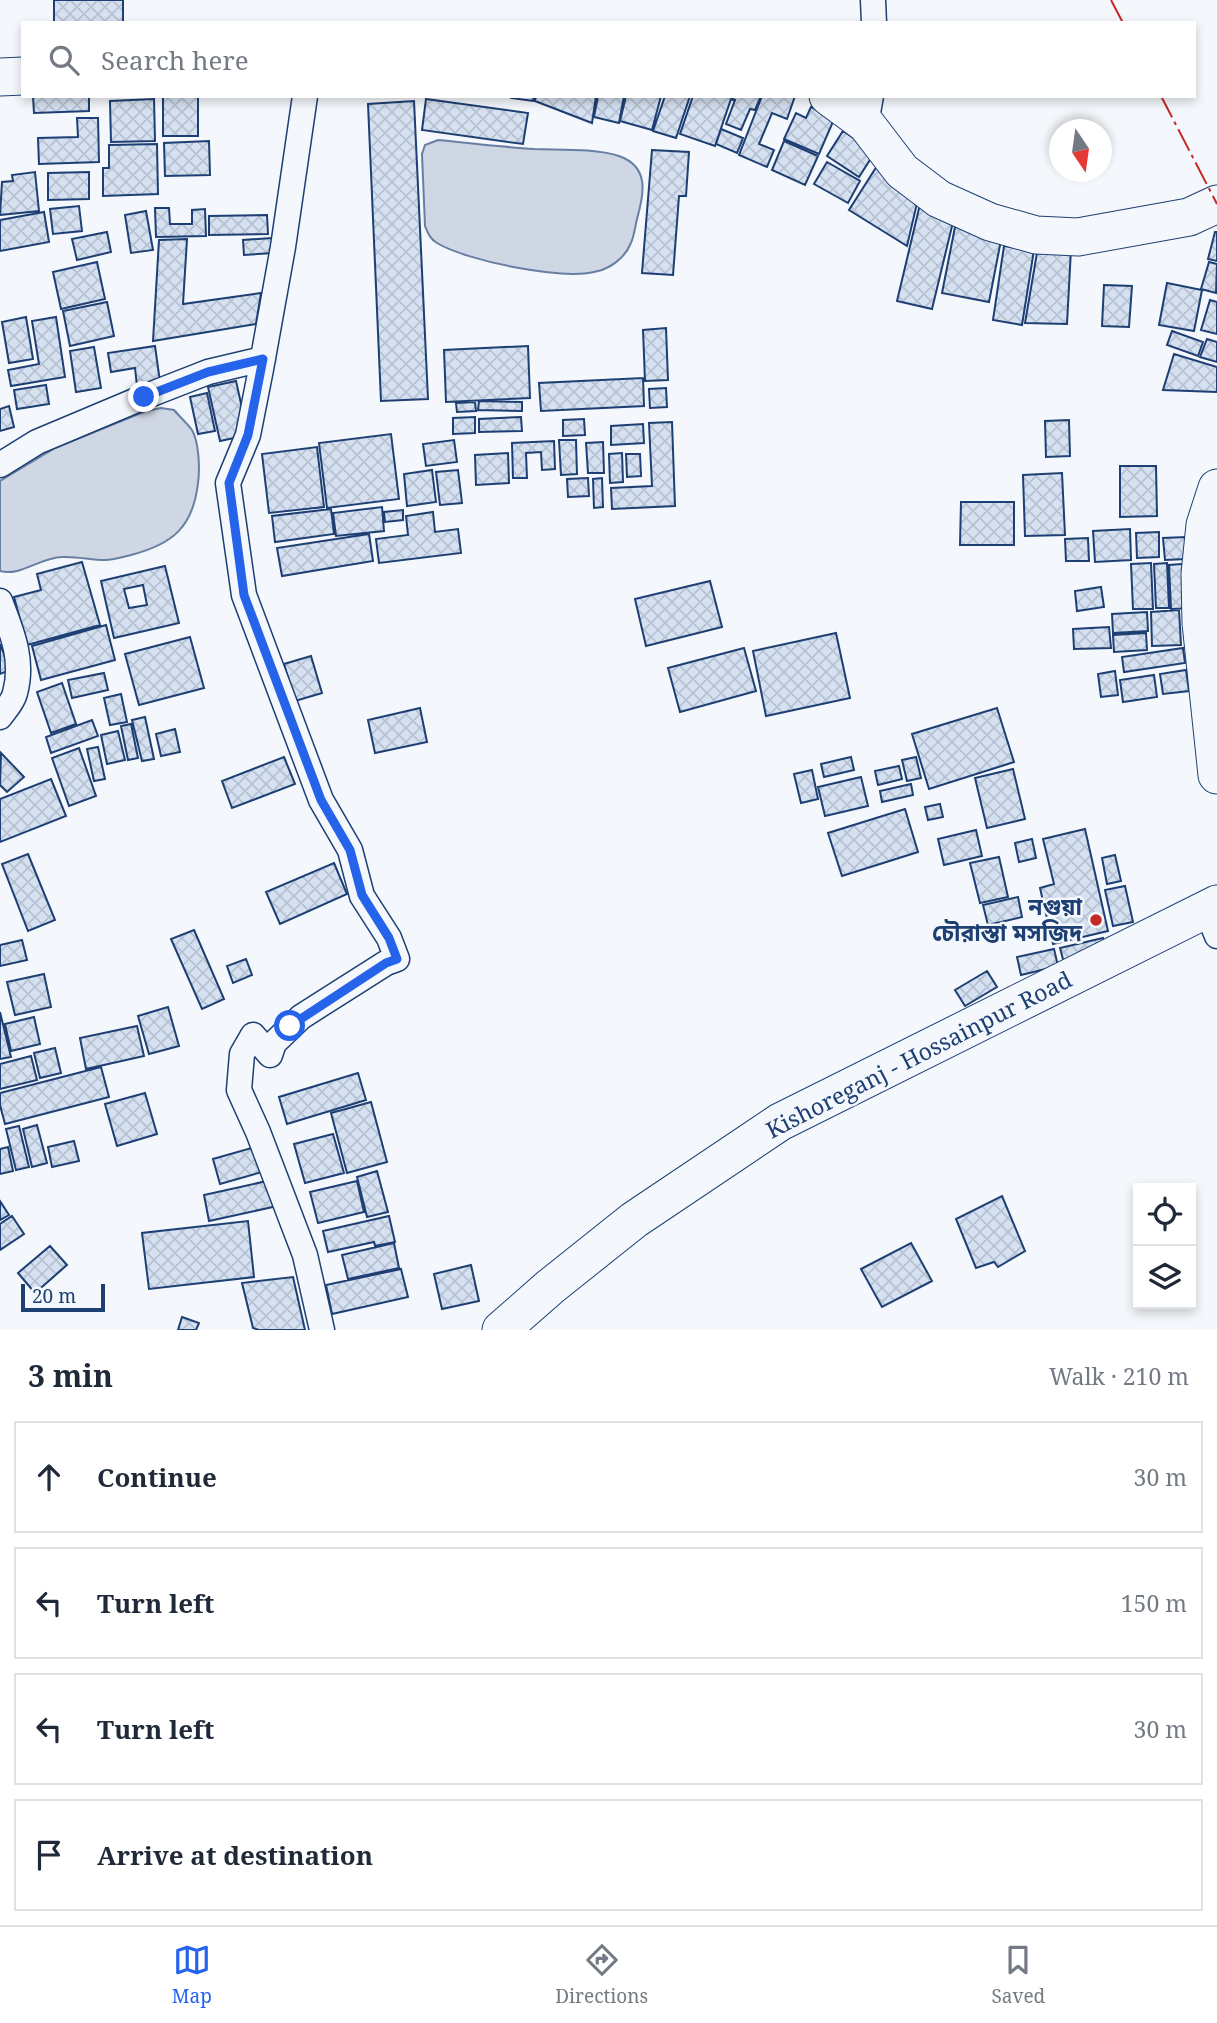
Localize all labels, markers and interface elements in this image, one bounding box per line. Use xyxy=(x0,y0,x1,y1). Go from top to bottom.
search box xyxy=(21,21,1196,98)
icon: search xyxy=(45,41,83,79)
text: Search here xyxy=(101,42,249,78)
north arrow xyxy=(1049,119,1112,182)
route end xyxy=(128,381,159,412)
place label: নগুয়া চৌরাস্তা মসজিদ xyxy=(932,890,1083,948)
marker: নগুয়া চৌরাস্তা মসজিদ xyxy=(1088,912,1104,928)
street label: Kishoreganj - Hossainpur Road xyxy=(760,963,1077,1145)
route start xyxy=(274,1010,305,1041)
map controls xyxy=(1133,1183,1196,1309)
button: locate xyxy=(1133,1183,1196,1246)
button: layers xyxy=(1133,1246,1196,1309)
scale bar xyxy=(21,1281,105,1313)
text: 20 m xyxy=(32,1283,76,1309)
text: 3 min xyxy=(28,1355,113,1396)
text: Walk · 210 m xyxy=(1049,1360,1189,1392)
icon: ahead xyxy=(30,1458,68,1496)
text: Continue xyxy=(97,1459,217,1495)
text: 30 m xyxy=(1134,1461,1187,1493)
icon: left xyxy=(30,1584,68,1622)
text: Turn left xyxy=(97,1585,214,1621)
text: 150 m xyxy=(1121,1587,1187,1619)
icon: left xyxy=(30,1710,68,1748)
text: Turn left xyxy=(97,1711,214,1747)
text: 30 m xyxy=(1134,1713,1187,1745)
icon: arrive xyxy=(30,1836,68,1874)
text: Arrive at destination xyxy=(97,1837,373,1873)
tab: Map xyxy=(172,1941,212,2009)
tab: Directions xyxy=(555,1941,648,2009)
tab: Saved xyxy=(991,1941,1045,2009)

